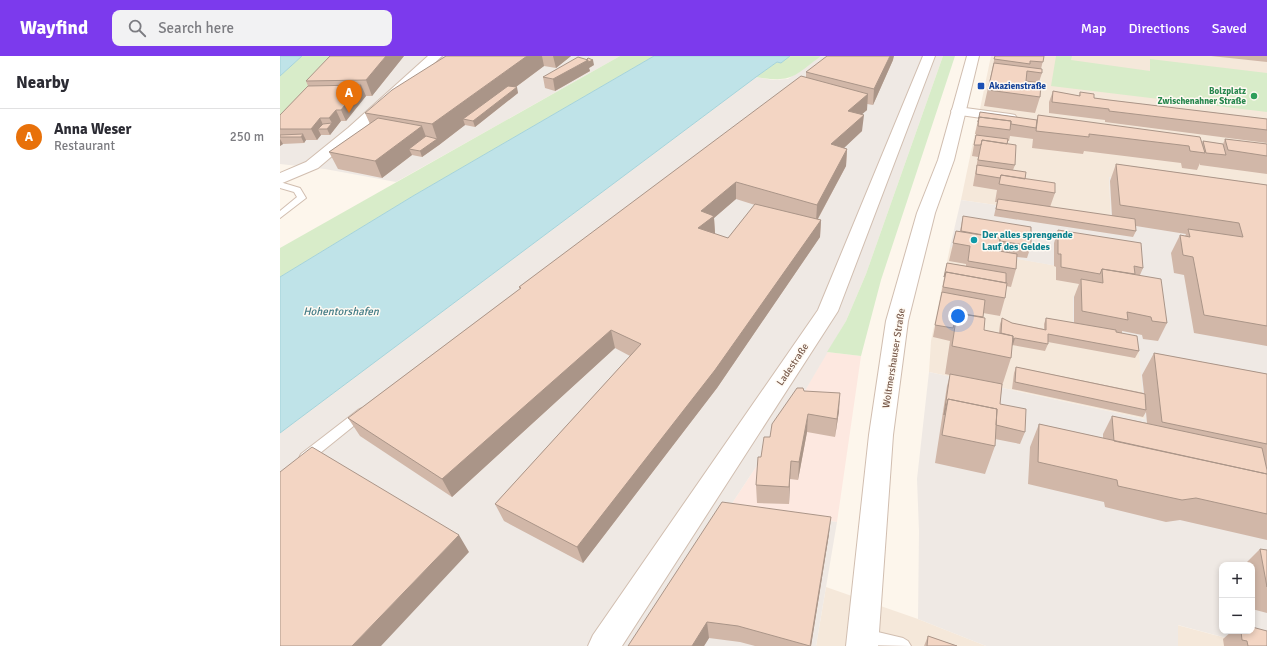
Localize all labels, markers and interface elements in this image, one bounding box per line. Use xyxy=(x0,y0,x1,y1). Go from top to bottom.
search box xyxy=(112,10,392,46)
text: Wayfind xyxy=(20,16,88,40)
icon: search xyxy=(126,17,148,39)
text: Search here xyxy=(158,19,234,37)
text: Map xyxy=(1081,20,1107,37)
text: Directions xyxy=(1129,20,1190,37)
text: Saved xyxy=(1212,20,1247,37)
text: Nearby xyxy=(16,72,69,93)
pin: A xyxy=(336,80,362,113)
marker: Akazienstraße xyxy=(976,81,986,91)
place label: Akazienstraße xyxy=(989,81,1047,92)
place label: Bolzplatz Zwischenahner Straße xyxy=(1157,86,1247,107)
marker: Bolzplatz Zwischenahner Straße xyxy=(1249,91,1259,101)
text: Anna Weser xyxy=(54,120,131,138)
text: A xyxy=(25,129,33,145)
text: 250 m xyxy=(230,129,264,145)
text: Restaurant xyxy=(54,138,115,154)
place label: Der alles sprengende Lauf des Geldes xyxy=(982,229,1073,253)
marker: Der alles sprengende Lauf des Geldes xyxy=(969,235,979,245)
water label: Hohentorshafen xyxy=(303,305,380,318)
your location xyxy=(948,306,968,326)
street label: Woltmershauser Straße xyxy=(880,307,908,409)
street label: Ladestraße xyxy=(774,341,811,388)
map controls xyxy=(1219,562,1255,634)
button: + xyxy=(1219,562,1255,598)
button: − xyxy=(1219,598,1255,634)

